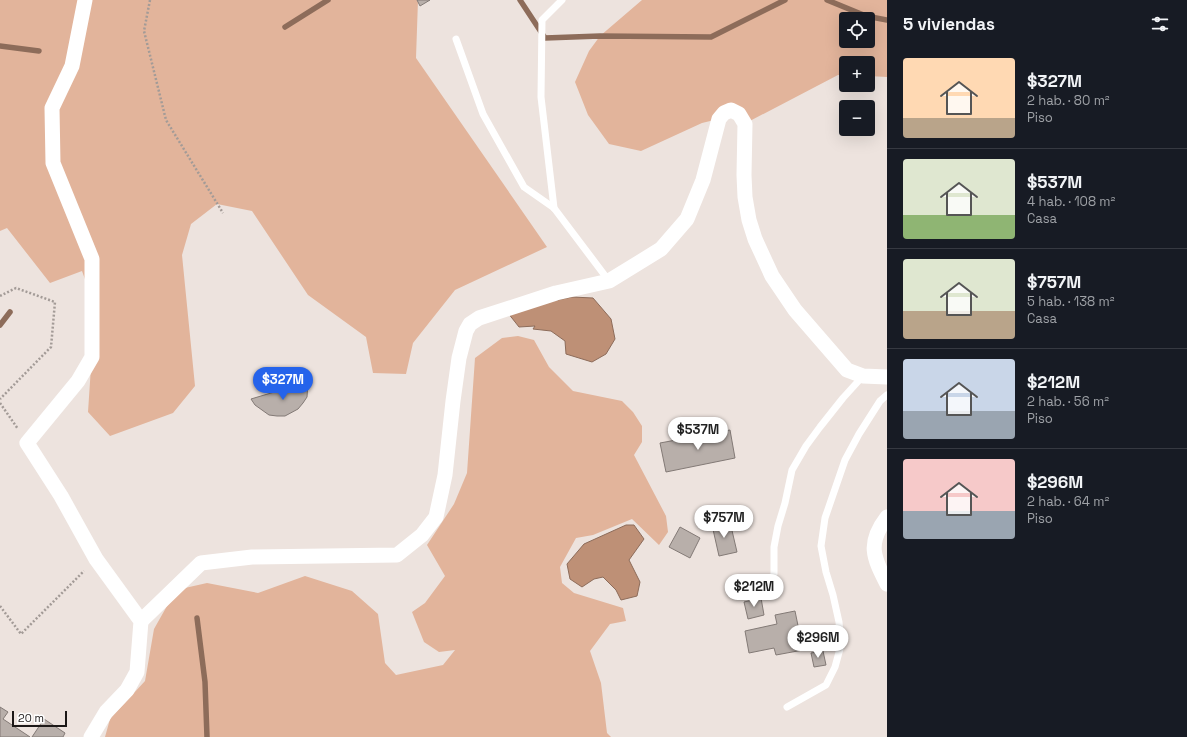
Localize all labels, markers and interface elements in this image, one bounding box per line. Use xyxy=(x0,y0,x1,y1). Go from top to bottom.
map controls xyxy=(839,12,875,136)
button: locate xyxy=(839,12,875,48)
text: 5 viviendas xyxy=(903,13,995,35)
icon: filters xyxy=(1149,13,1171,35)
button: + xyxy=(839,56,875,92)
text: $327M xyxy=(1027,70,1082,92)
icon: home xyxy=(935,74,983,122)
text: 2 hab. · 80 m² xyxy=(1027,92,1110,109)
button: − xyxy=(839,100,875,136)
text: Piso xyxy=(1027,109,1053,126)
text: $537M xyxy=(1027,171,1082,193)
icon: home xyxy=(935,175,983,223)
text: 4 hab. · 108 m² xyxy=(1027,193,1115,210)
text: Casa xyxy=(1027,210,1057,227)
text: $757M xyxy=(1027,271,1081,293)
icon: home xyxy=(935,275,983,323)
text: 5 hab. · 138 m² xyxy=(1027,293,1115,310)
text: Casa xyxy=(1027,310,1057,327)
pin: $327M xyxy=(255,367,311,401)
text: $327M xyxy=(262,371,304,388)
text: $212M xyxy=(1027,371,1080,393)
icon: home xyxy=(935,375,983,423)
text: 2 hab. · 56 m² xyxy=(1027,393,1109,410)
text: Piso xyxy=(1027,410,1053,427)
pin: $537M xyxy=(670,417,726,451)
text: $537M xyxy=(677,421,719,438)
text: $296M xyxy=(1027,471,1083,493)
icon: home xyxy=(935,475,983,523)
text: 2 hab. · 64 m² xyxy=(1027,493,1109,510)
pin: $757M xyxy=(696,505,752,539)
text: $757M xyxy=(703,509,745,526)
text: Piso xyxy=(1027,510,1053,527)
pin: $212M xyxy=(726,574,782,608)
text: $212M xyxy=(734,578,774,595)
pin: $296M xyxy=(790,625,846,659)
text: $296M xyxy=(796,629,840,646)
scale bar xyxy=(12,709,67,728)
text: 20 m xyxy=(18,711,44,725)

